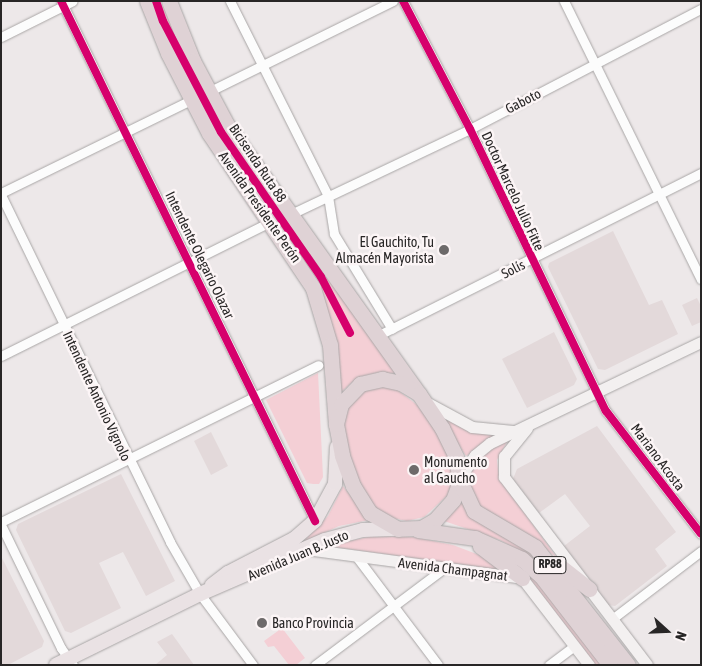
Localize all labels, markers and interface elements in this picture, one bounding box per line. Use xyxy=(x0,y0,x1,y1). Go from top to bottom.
street label: Gaboto xyxy=(502,85,544,117)
street label: Bicisenda Ruta 88 xyxy=(226,121,290,205)
street label: Doctor Marcelo Julio Fitte xyxy=(478,129,548,253)
street label: Avenida Presidente Perón xyxy=(215,148,305,266)
street label: Intendente Olegario Olazar xyxy=(162,189,238,321)
place label: El Gauchito, Tu Almacén Mayorista xyxy=(336,234,434,266)
marker: El Gauchito, Tu Almacén Mayorista xyxy=(438,244,450,256)
street label: Solís xyxy=(498,256,528,282)
street label: Intendente Antonio Vignolo xyxy=(59,328,135,464)
street label: Mariano Acosta xyxy=(627,420,689,494)
place label: Monumento al Gaucho xyxy=(424,454,487,487)
marker: Monumento al Gaucho xyxy=(408,464,420,476)
street label: Avenida Juan B. Justo xyxy=(245,526,351,584)
street label: Avenida Champagnat xyxy=(397,554,509,584)
road number: RP88 xyxy=(532,556,568,574)
north arrow xyxy=(642,606,692,656)
place label: Banco Provincia xyxy=(272,615,354,631)
marker: Banco Provincia xyxy=(256,617,268,629)
text: N xyxy=(672,630,690,643)

